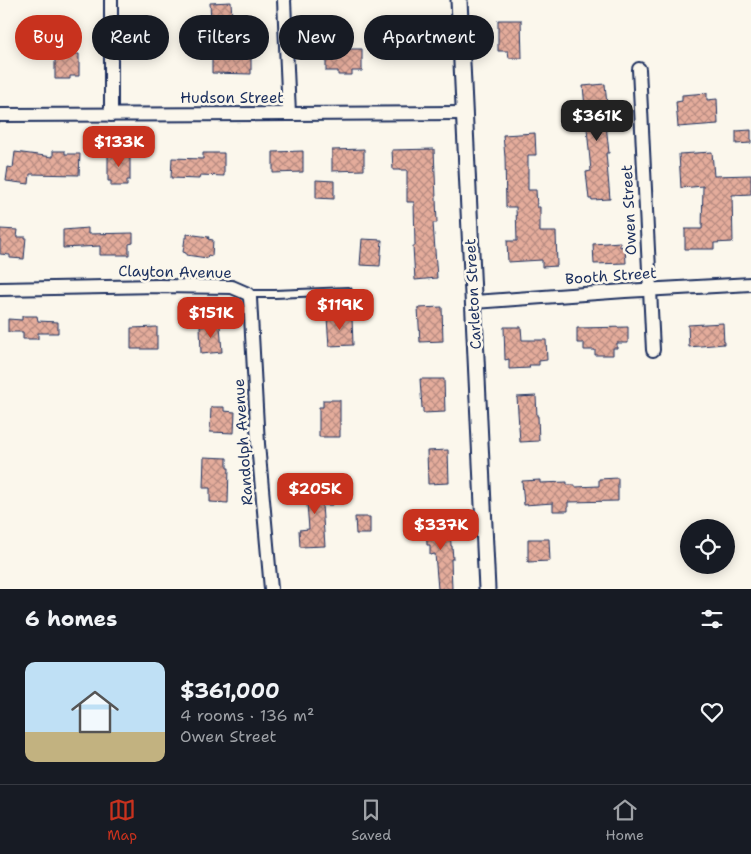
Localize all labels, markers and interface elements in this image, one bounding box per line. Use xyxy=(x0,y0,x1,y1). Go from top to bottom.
chip: Buy xyxy=(15,15,82,60)
chip: Rent xyxy=(92,15,169,60)
chip: Filters xyxy=(179,15,269,60)
chip: New xyxy=(279,15,354,60)
chip: Apartment xyxy=(364,15,494,60)
street label: Hudson Street xyxy=(180,88,284,108)
pin: $361K xyxy=(562,100,632,142)
text: $361K xyxy=(572,105,622,126)
pin: $133K xyxy=(84,126,154,168)
text: $133K xyxy=(94,131,144,152)
street label: Owen Street xyxy=(617,164,641,256)
street label: Carleton Street xyxy=(460,238,486,350)
street label: Clayton Avenue xyxy=(118,261,232,283)
street label: Booth Street xyxy=(565,263,657,289)
pin: $119K xyxy=(305,288,375,331)
text: $119K xyxy=(317,294,363,315)
pin: $151K xyxy=(176,296,246,339)
text: $151K xyxy=(188,302,234,323)
street label: Randolph Avenue xyxy=(229,378,257,506)
pin: $205K xyxy=(280,472,350,515)
text: $205K xyxy=(288,478,342,499)
pin: $337K xyxy=(406,508,476,551)
text: $337K xyxy=(414,514,468,535)
map controls xyxy=(680,519,735,574)
button: locate xyxy=(680,519,735,574)
text: 6 homes xyxy=(25,605,117,633)
icon: filters xyxy=(698,605,726,633)
text: $361,000 xyxy=(180,677,280,705)
icon: home xyxy=(65,682,125,742)
icon: heart xyxy=(698,698,726,726)
text: 4 rooms · 136 m² xyxy=(180,705,314,726)
text: Owen Street xyxy=(180,726,277,747)
tab: Map xyxy=(107,796,137,844)
tab: Saved xyxy=(351,796,391,844)
tab: Home xyxy=(605,796,644,844)

